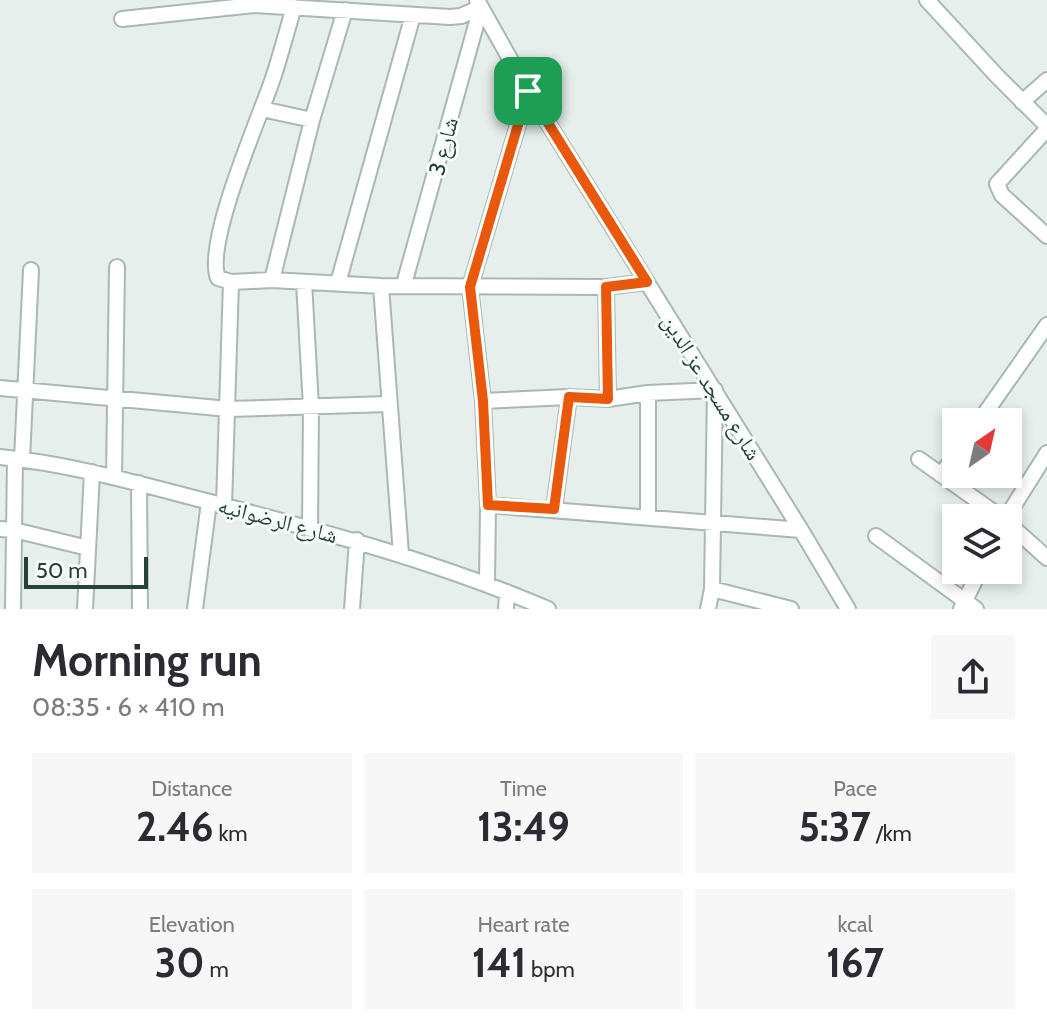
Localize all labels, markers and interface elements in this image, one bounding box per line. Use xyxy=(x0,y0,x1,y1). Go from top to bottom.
pin xyxy=(494,57,562,125)
icon: arrive xyxy=(506,69,550,113)
street label: شارع 3 xyxy=(423,114,464,178)
street label: شارع مسجد عز الدين xyxy=(656,309,767,465)
north arrow xyxy=(942,408,1022,488)
map controls xyxy=(942,408,1022,584)
street label: شارع الرضوانيه xyxy=(215,492,340,549)
button: layers xyxy=(942,504,1022,584)
scale bar xyxy=(24,553,148,589)
text: 50 m xyxy=(36,557,88,584)
text: Morning run xyxy=(32,634,262,687)
button: share xyxy=(931,635,1015,719)
text: 08:35 · 6 × 410 m xyxy=(32,691,225,723)
text: Distance xyxy=(151,775,232,802)
text: Time xyxy=(500,775,547,802)
text: Pace xyxy=(833,775,877,802)
text: 2.46 xyxy=(136,802,213,851)
text: 13:49 xyxy=(477,802,570,851)
text: 5:37 xyxy=(798,802,871,851)
text: km xyxy=(213,820,248,847)
text: /km xyxy=(871,820,912,847)
text: Elevation xyxy=(149,911,235,938)
text: Heart rate xyxy=(477,911,570,938)
text: kcal xyxy=(838,911,873,938)
text: 30 xyxy=(155,938,205,987)
text: 141 xyxy=(472,938,526,987)
text: 167 xyxy=(826,938,884,987)
text: m xyxy=(205,956,229,983)
text: bpm xyxy=(526,956,575,983)

